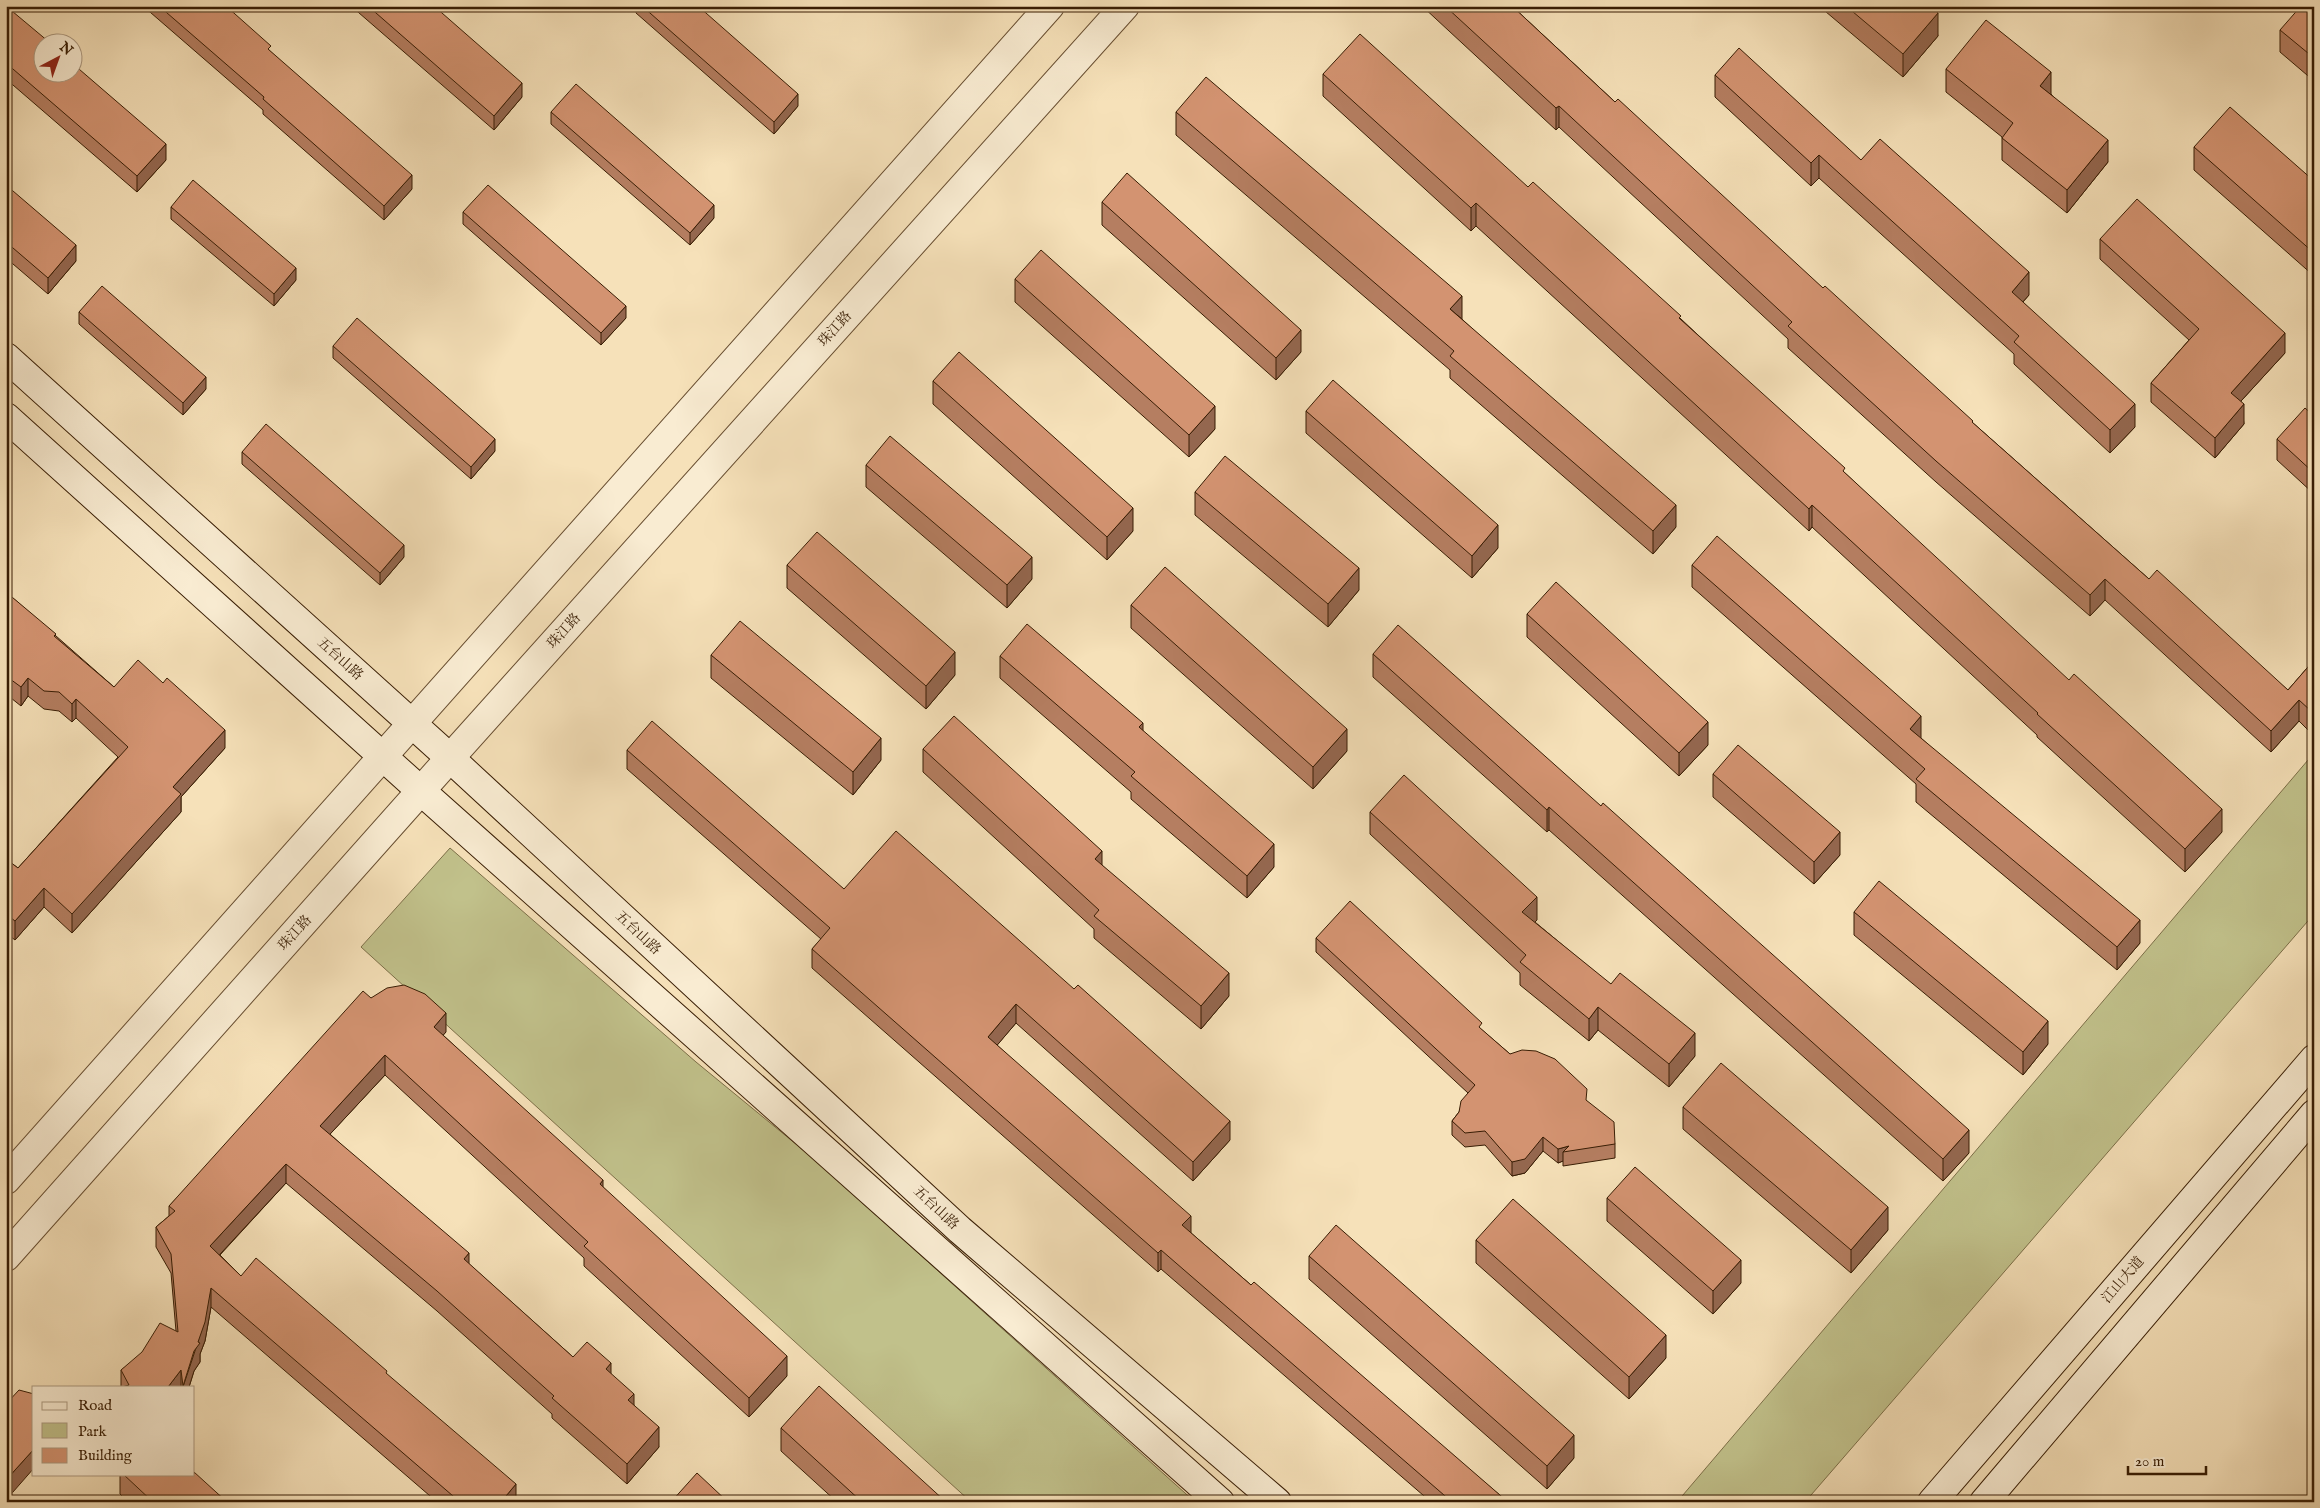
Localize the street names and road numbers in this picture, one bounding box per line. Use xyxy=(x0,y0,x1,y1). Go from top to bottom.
street label: 珠江路 xyxy=(814,307,856,351)
street label: 珠江路 xyxy=(543,609,585,653)
street label: 五台山路 xyxy=(313,634,367,684)
street label: 五台山路 xyxy=(611,907,665,959)
street label: 珠江路 xyxy=(274,911,316,955)
street label: 五台山路 xyxy=(909,1182,963,1234)
street label: 江山大道 xyxy=(2098,1253,2148,1307)

